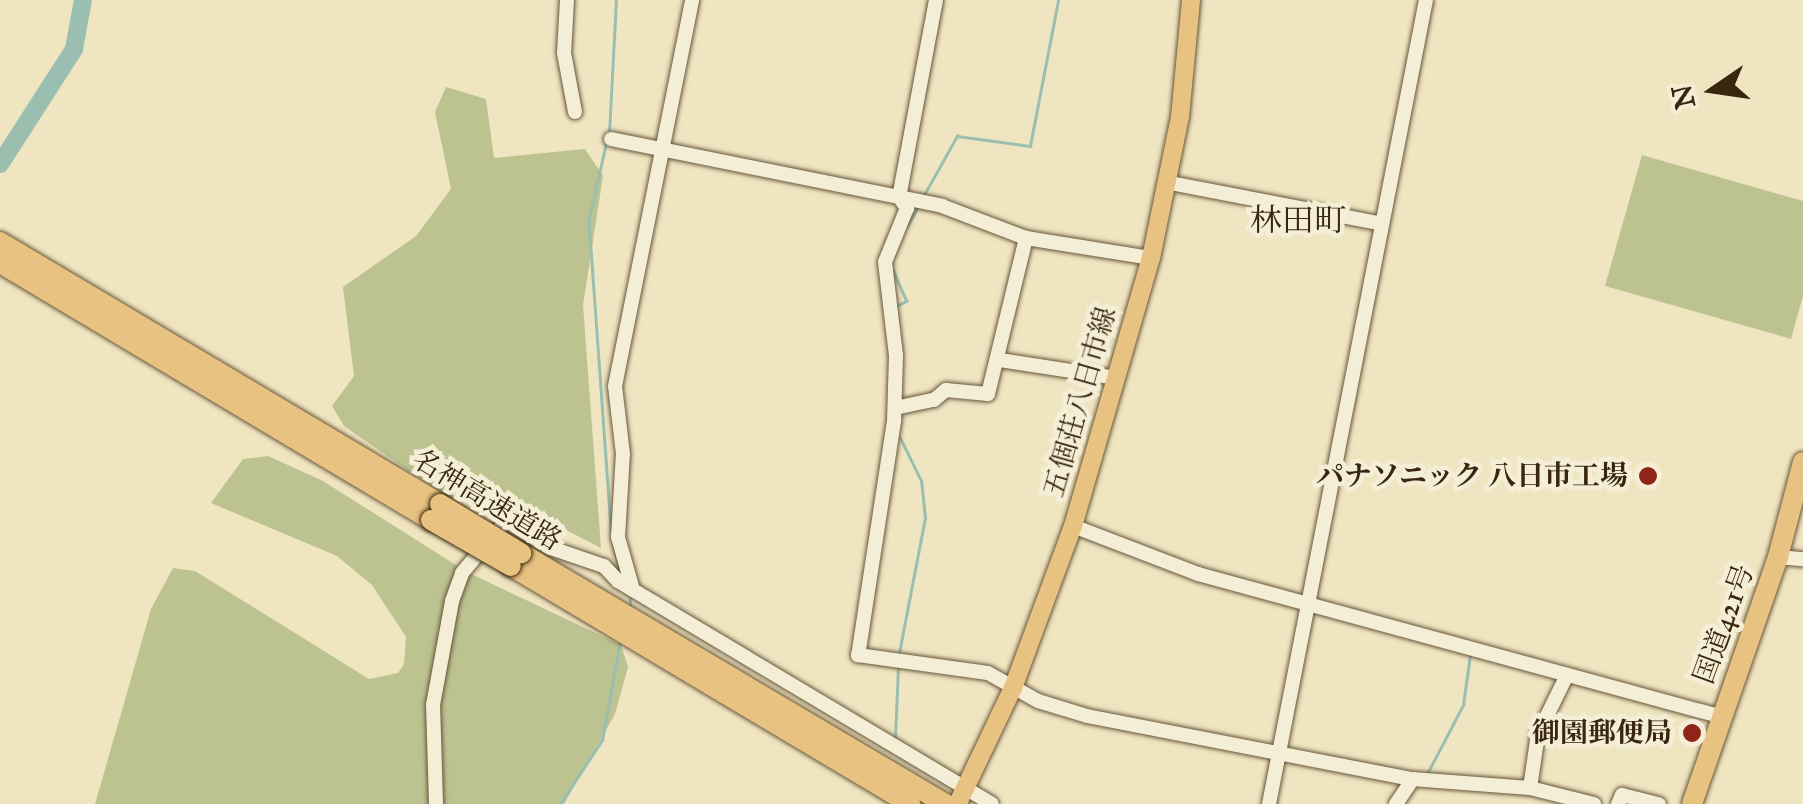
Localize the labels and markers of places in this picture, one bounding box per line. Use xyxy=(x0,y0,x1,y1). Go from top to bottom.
place label: パナソニック 八日市工場 xyxy=(1314,459,1628,493)
marker: パナソニック 八日市工場 xyxy=(1637,465,1659,487)
place label: 御園郵便局 xyxy=(1532,716,1672,750)
marker: 御園郵便局 xyxy=(1681,722,1703,744)

